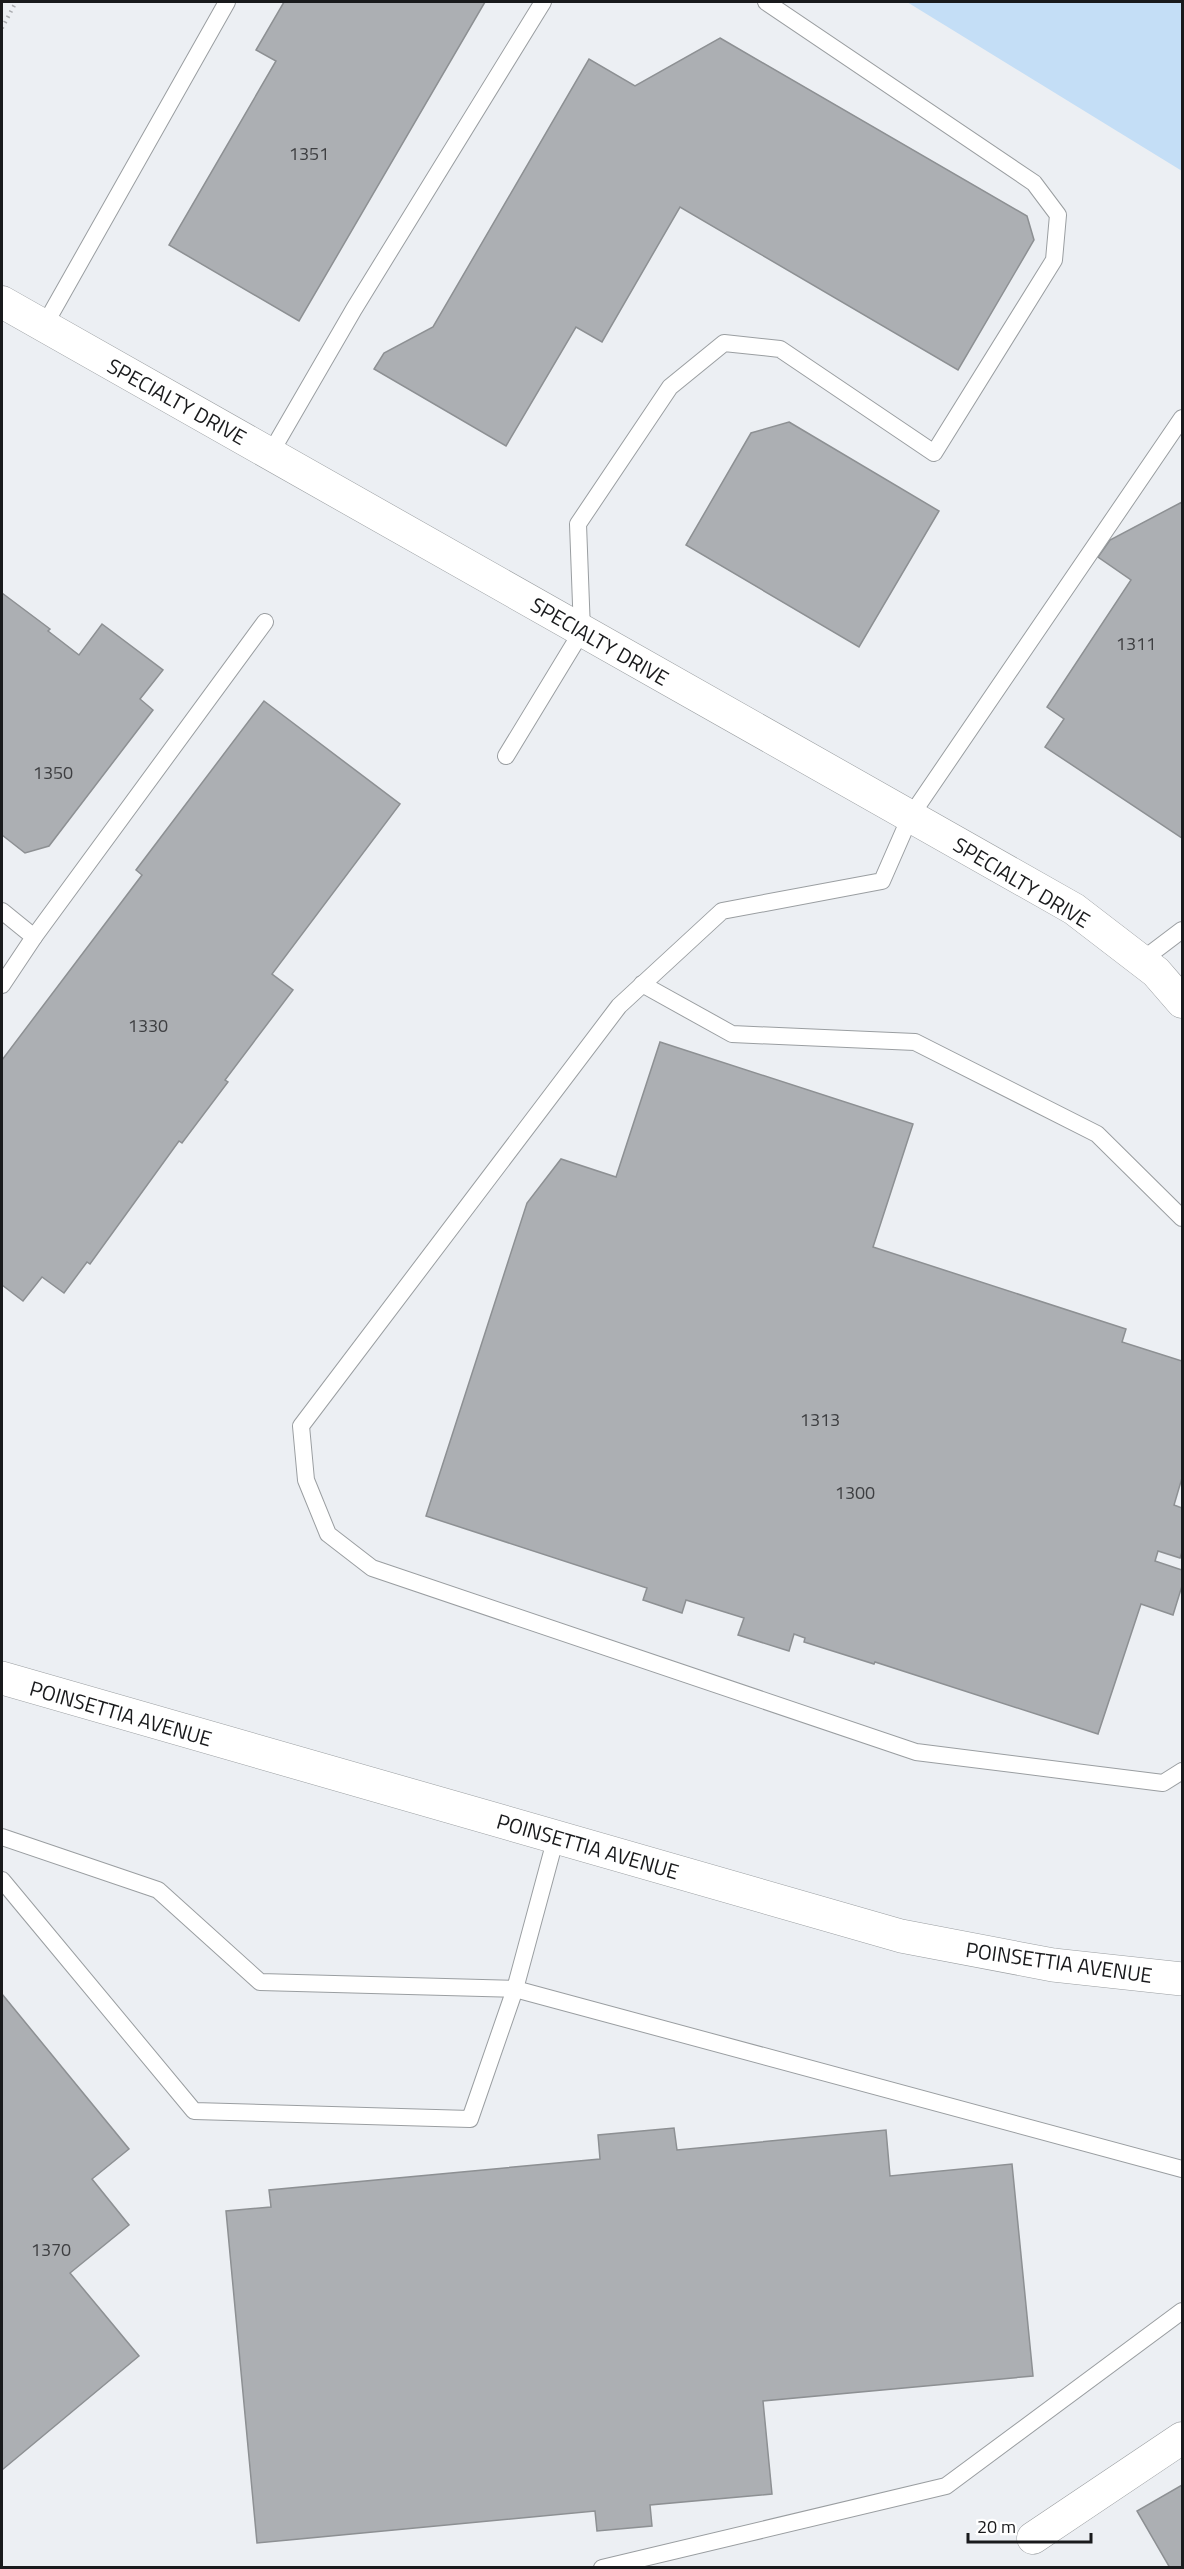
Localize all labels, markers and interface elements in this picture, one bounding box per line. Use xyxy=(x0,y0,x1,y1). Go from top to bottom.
house number: 1351 xyxy=(289,140,329,167)
street label: SPECIALTY DRIVE xyxy=(102,349,252,453)
street label: SPECIALTY DRIVE xyxy=(525,588,675,694)
house number: 1311 xyxy=(1116,630,1156,657)
house number: 1350 xyxy=(33,759,73,786)
street label: SPECIALTY DRIVE xyxy=(947,828,1097,936)
house number: 1330 xyxy=(128,1012,168,1039)
house number: 1313 xyxy=(800,1406,840,1433)
house number: 1300 xyxy=(835,1479,875,1506)
street label: POINSETTIA AVENUE xyxy=(26,1672,216,1754)
street label: POINSETTIA AVENUE xyxy=(493,1805,683,1887)
street label: POINSETTIA AVENUE xyxy=(964,1933,1154,1991)
house number: 1370 xyxy=(31,2236,71,2263)
scale bar xyxy=(968,2506,1091,2544)
text: 20 m xyxy=(977,2513,1016,2540)

